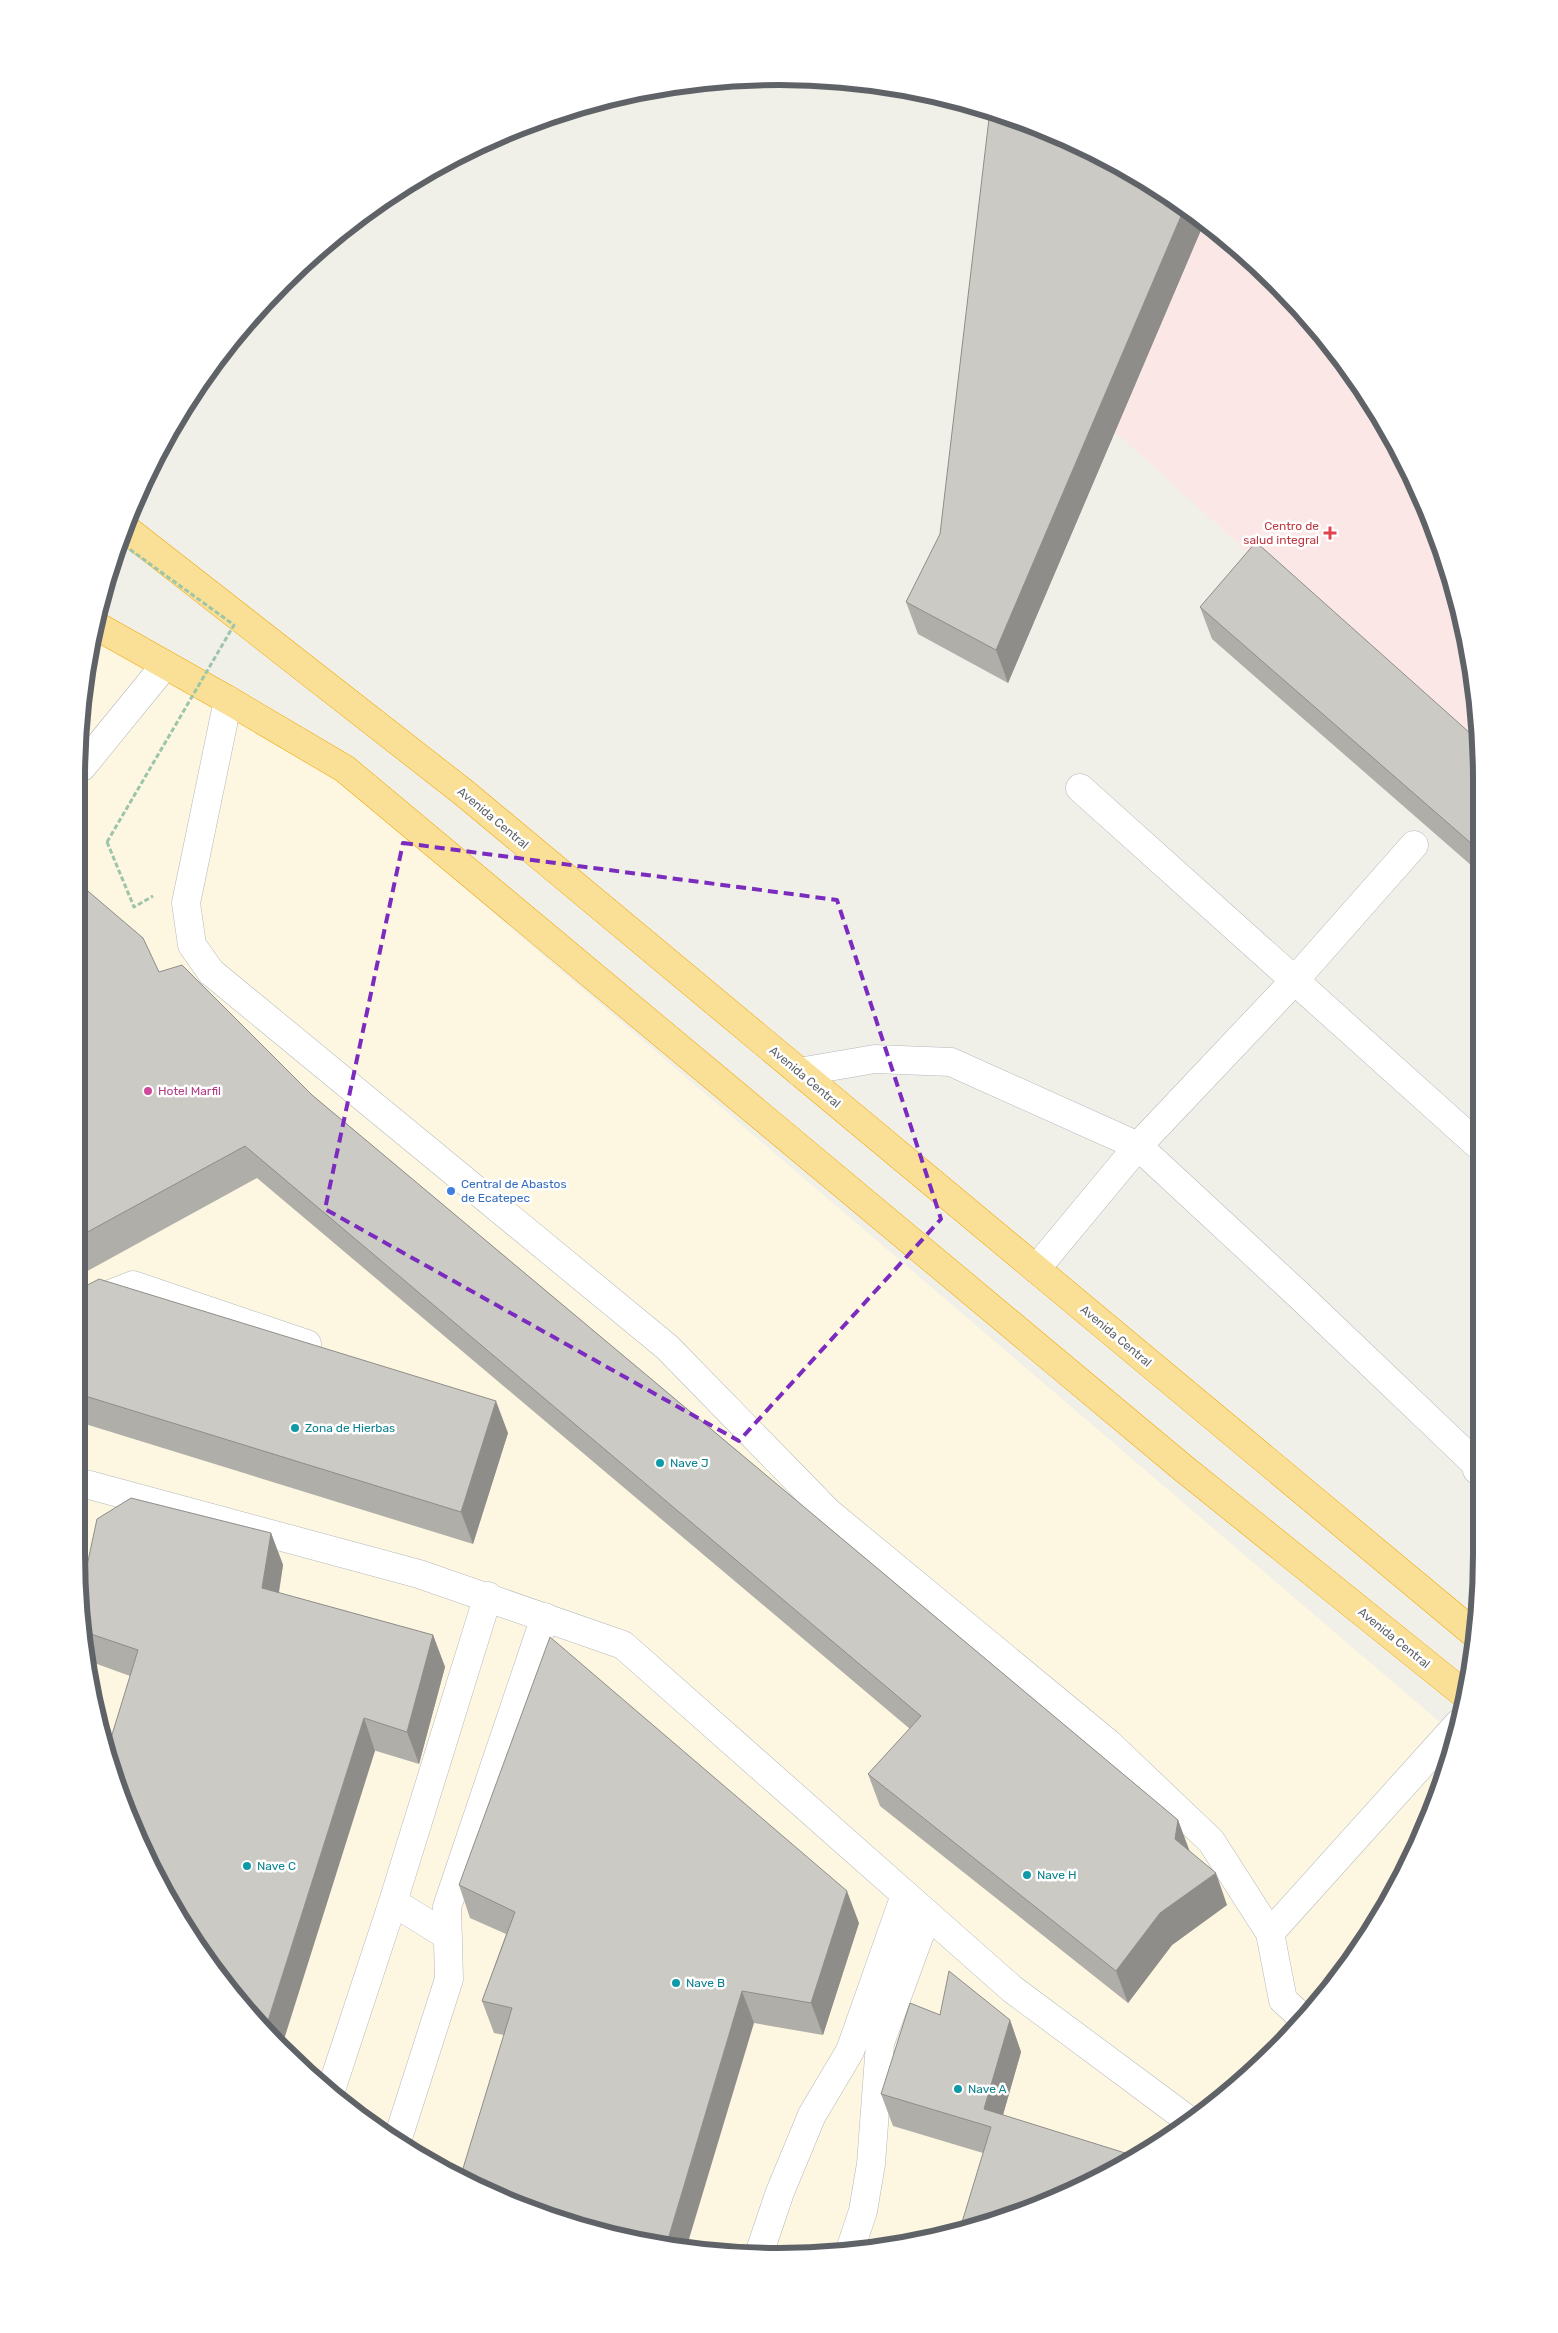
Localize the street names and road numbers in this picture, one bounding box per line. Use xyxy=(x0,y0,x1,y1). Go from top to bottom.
street label: Avenida Central xyxy=(455,784,531,852)
street label: Avenida Central xyxy=(767,1043,843,1111)
street label: Avenida Central xyxy=(1078,1302,1154,1370)
street label: Avenida Central xyxy=(1355,1605,1433,1671)

